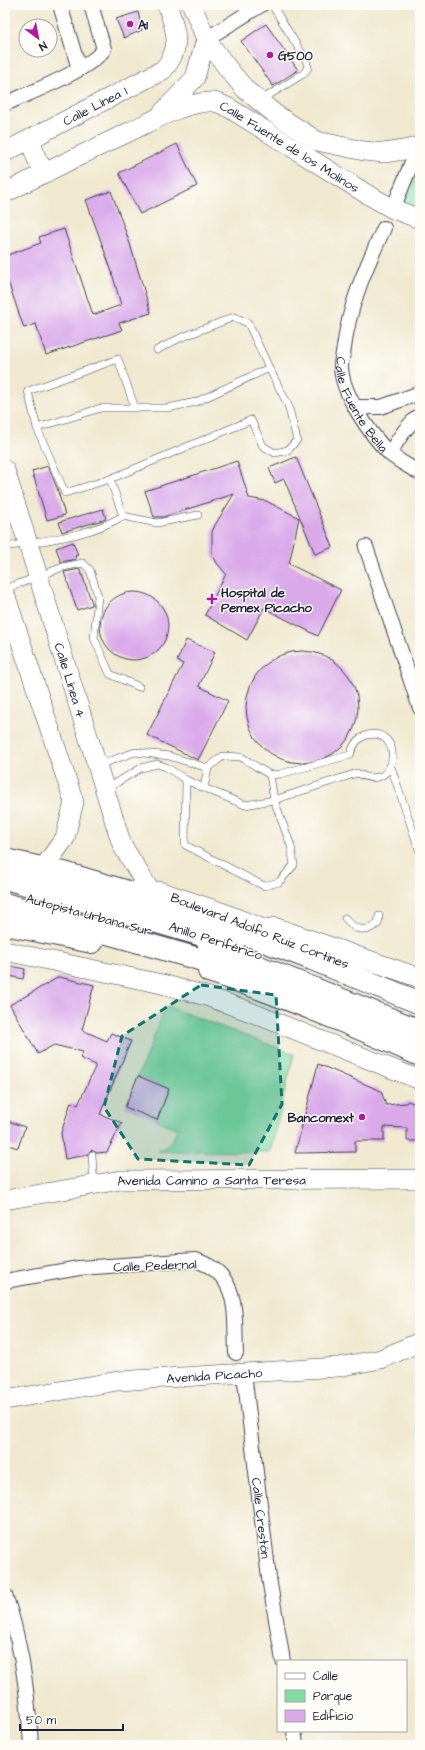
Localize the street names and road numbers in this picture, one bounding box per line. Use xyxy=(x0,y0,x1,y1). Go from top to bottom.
street label: Calle Línea 1 xyxy=(60,82,131,131)
street label: Calle Fuente de los Molinos xyxy=(217,97,363,197)
street label: Calle Fuente Bella xyxy=(331,355,392,457)
street label: Calle Línea 4 xyxy=(49,641,90,720)
street label: Boulevard Adolfo Ruiz Cortines xyxy=(168,889,352,973)
street label: Autopista Urbana Sur xyxy=(24,890,153,940)
street label: Anillo Periférico xyxy=(167,917,265,965)
street label: Avenida Camino a Santa Teresa xyxy=(115,1171,306,1191)
street label: Calle Pedernal xyxy=(113,1256,197,1276)
street label: Avenida Picacho xyxy=(166,1364,264,1388)
street label: Calle Crestón xyxy=(247,1477,275,1560)

